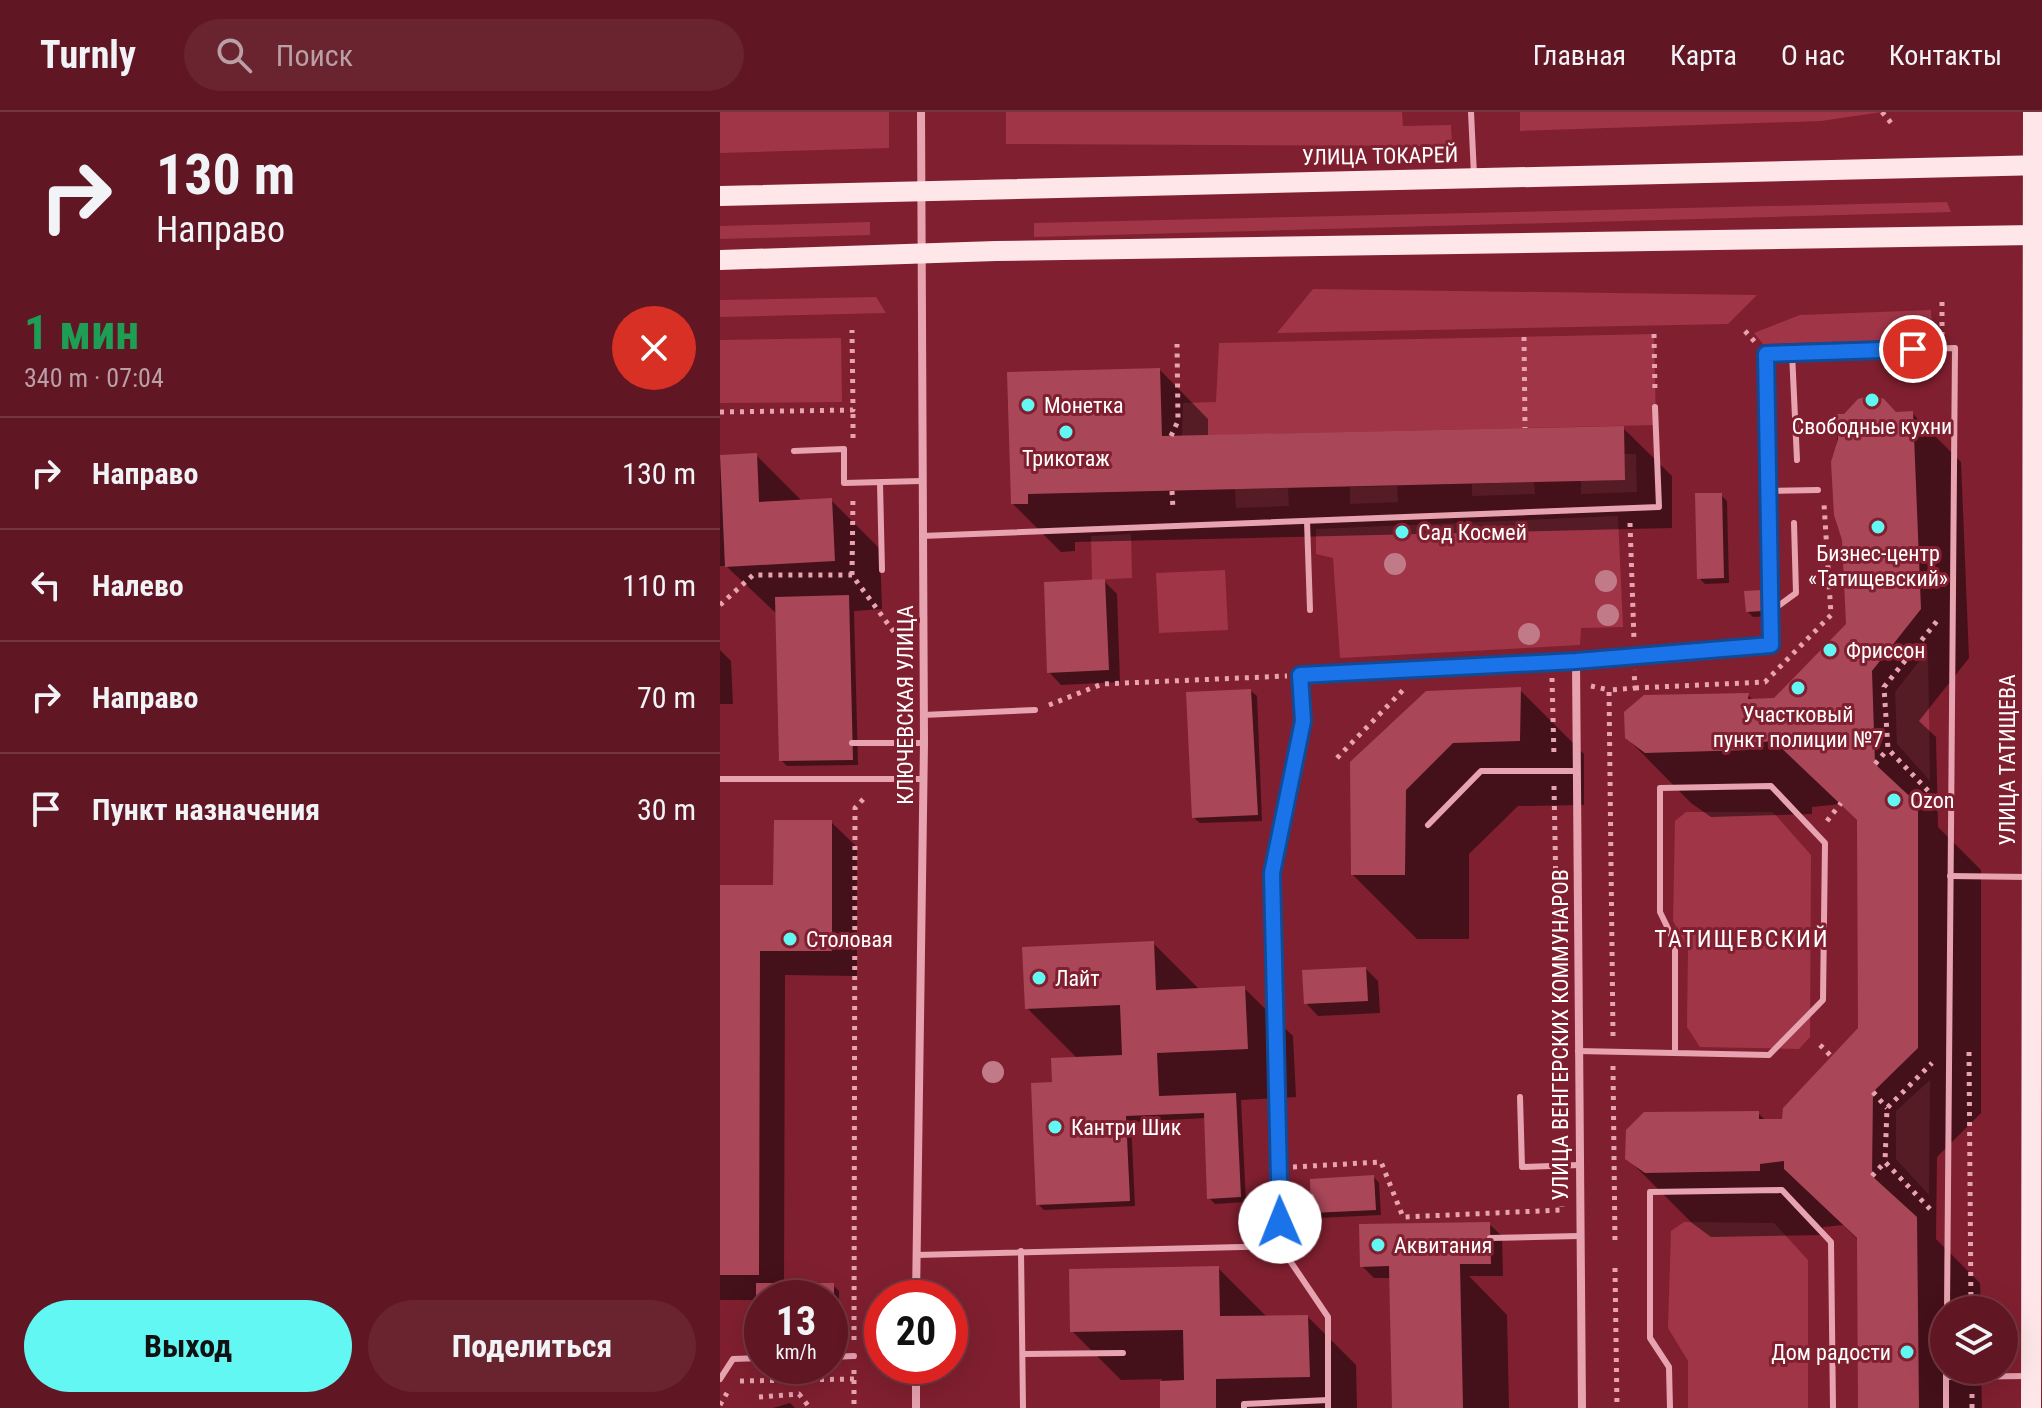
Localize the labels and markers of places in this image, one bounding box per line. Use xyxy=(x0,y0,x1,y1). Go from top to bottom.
pin xyxy=(1879,315,1947,383)
marker: Свободные кухни xyxy=(1863,391,1881,409)
place label: Монетка xyxy=(1044,393,1124,418)
marker: Монетка xyxy=(1019,396,1037,414)
place label: Свободные кухни xyxy=(1792,414,1952,439)
marker: Трикотаж xyxy=(1057,423,1075,441)
place label: Трикотаж xyxy=(1022,446,1110,471)
marker: Бизнес-центр «Татищевский» xyxy=(1869,518,1887,536)
place label: Сад Космей xyxy=(1418,520,1527,545)
marker: Сад Космей xyxy=(1393,523,1411,541)
place label: Бизнес-центр «Татищевский» xyxy=(1808,541,1948,591)
place label: Фриссон xyxy=(1846,638,1926,663)
marker: Фриссон xyxy=(1821,641,1839,659)
marker: Участковый пункт полиции №7 xyxy=(1789,679,1807,697)
place label: Участковый пункт полиции №7 xyxy=(1713,702,1883,752)
place label: Ozon xyxy=(1910,788,1954,813)
marker: Ozon xyxy=(1885,791,1903,809)
place label: Столовая xyxy=(806,927,893,952)
marker: Столовая xyxy=(781,930,799,948)
place label: Лайт xyxy=(1055,966,1100,991)
marker: Лайт xyxy=(1030,969,1048,987)
place label: Кантри Шик xyxy=(1071,1115,1182,1140)
marker: Кантри Шик xyxy=(1046,1118,1064,1136)
place label: Аквитания xyxy=(1394,1233,1492,1258)
marker: Аквитания xyxy=(1369,1236,1387,1254)
place label: Дом радости xyxy=(1771,1340,1891,1365)
marker: Дом радости xyxy=(1898,1343,1916,1361)

